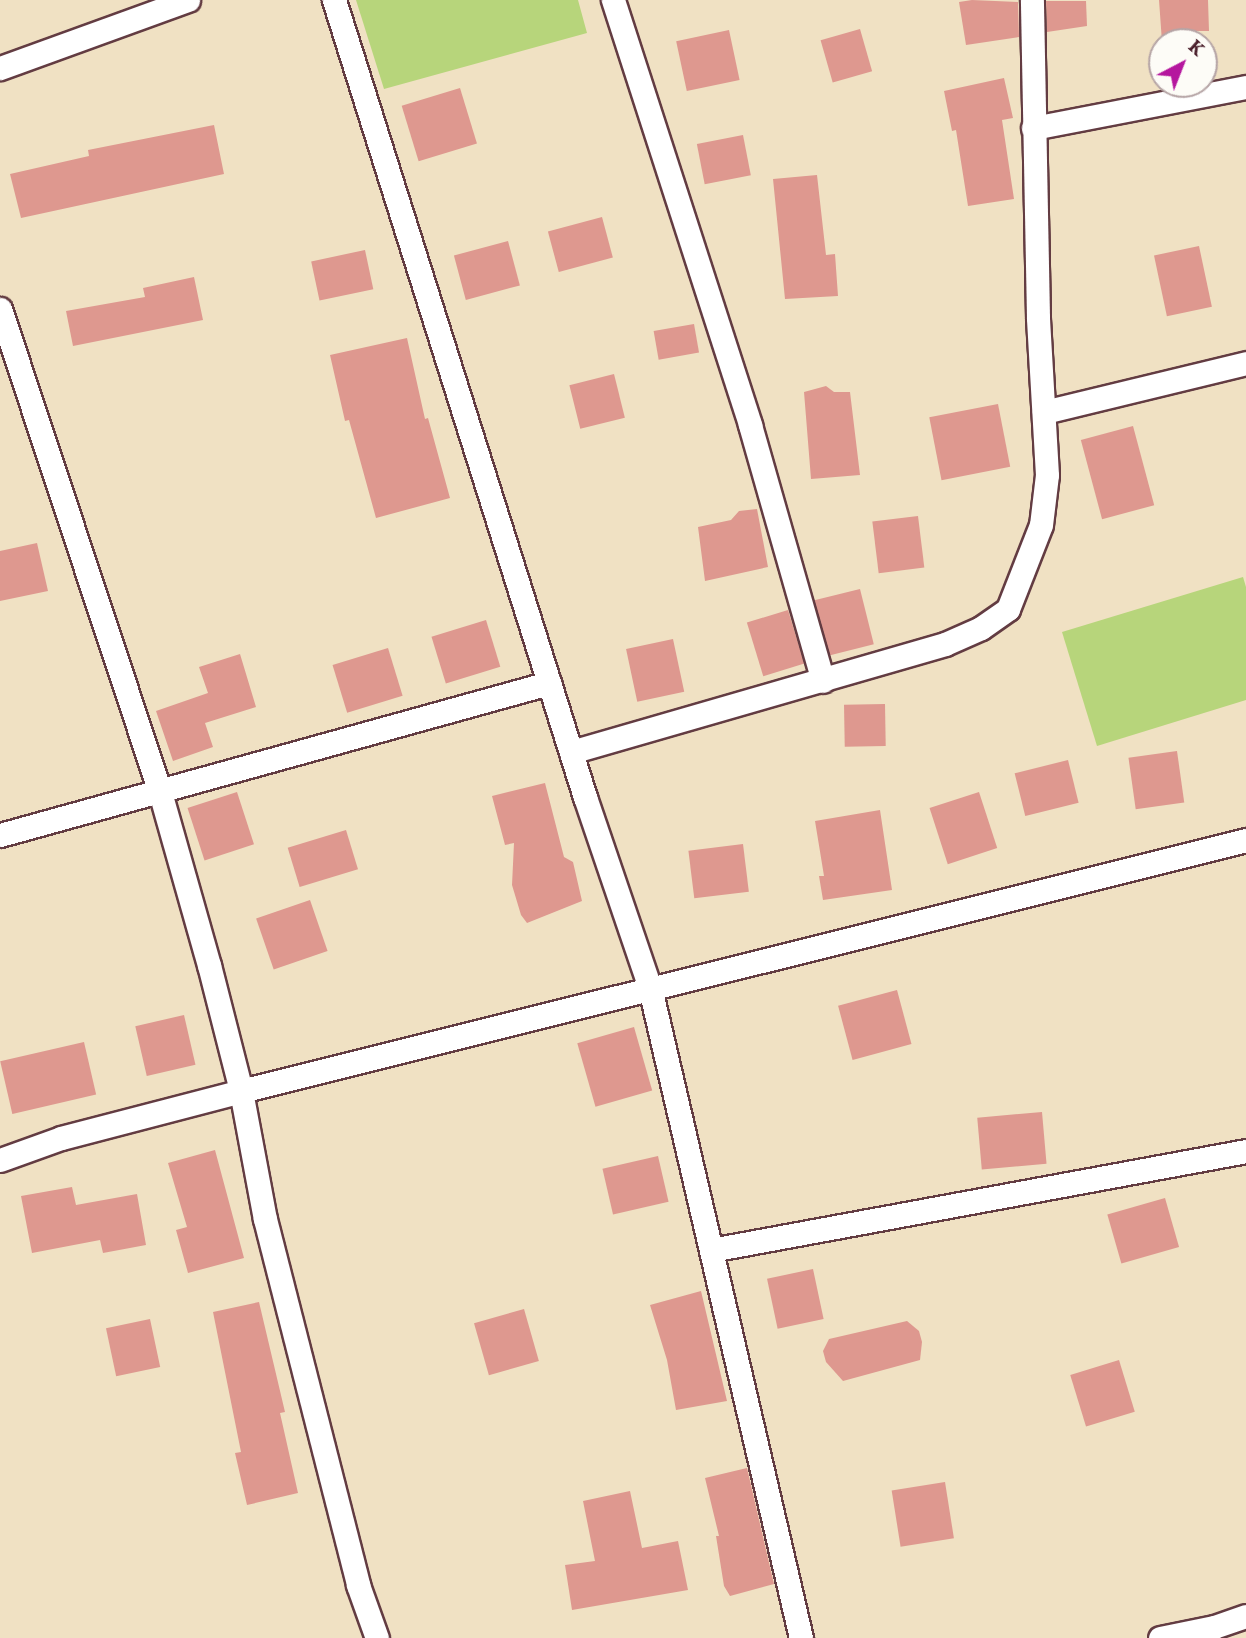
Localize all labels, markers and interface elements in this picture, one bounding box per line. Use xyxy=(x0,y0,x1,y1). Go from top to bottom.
north arrow xyxy=(1148,28,1218,98)
text: K xyxy=(1182,35,1210,63)

